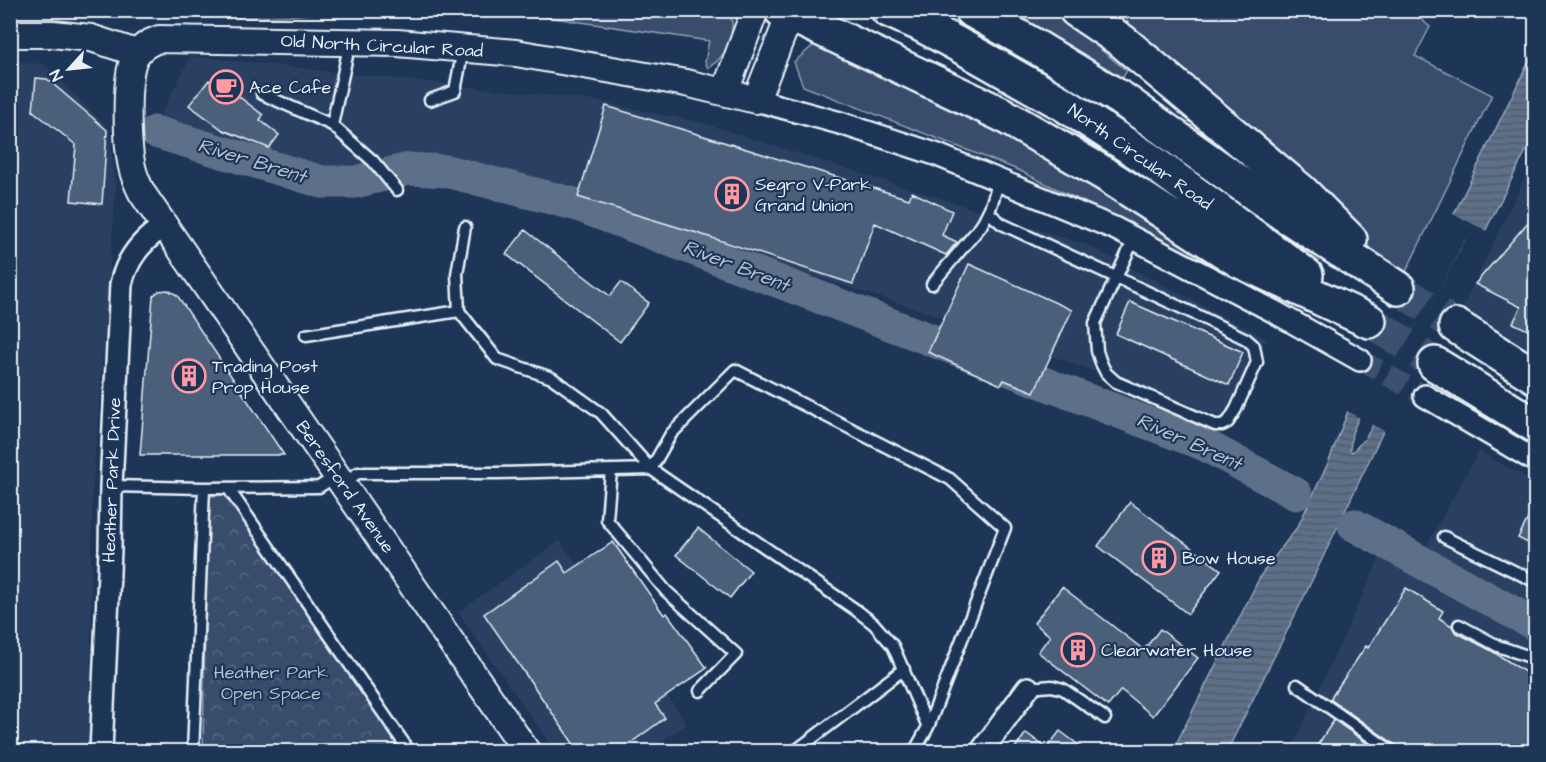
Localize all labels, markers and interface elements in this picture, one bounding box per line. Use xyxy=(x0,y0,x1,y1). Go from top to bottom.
street label: Old North Circular Road xyxy=(280,28,484,64)
north arrow xyxy=(39,39,99,99)
text: N xyxy=(44,66,69,85)
cafe icon: Ace Cafe xyxy=(208,69,244,105)
place label: Ace Cafe xyxy=(249,75,331,100)
street label: North Circular Road xyxy=(1063,98,1217,216)
water label: River Brent xyxy=(195,131,311,191)
place label: Segro V-Park Grand Union xyxy=(755,172,871,218)
building icon: Segro V-Park Grand Union xyxy=(714,176,750,212)
water label: River Brent xyxy=(679,233,795,300)
place label: Trading Post Prop House xyxy=(212,354,318,400)
building icon: Trading Post Prop House xyxy=(171,358,207,394)
street label: Heather Park Drive xyxy=(97,397,127,563)
water label: River Brent xyxy=(1132,406,1247,478)
street label: Beresford Avenue xyxy=(290,416,400,559)
building icon: Bow House xyxy=(1141,540,1177,576)
place label: Bow House xyxy=(1182,546,1276,571)
building icon: Clearwater House xyxy=(1060,632,1096,668)
place label: Clearwater House xyxy=(1101,638,1252,663)
park label: Heather Park Open Space xyxy=(214,660,328,706)

